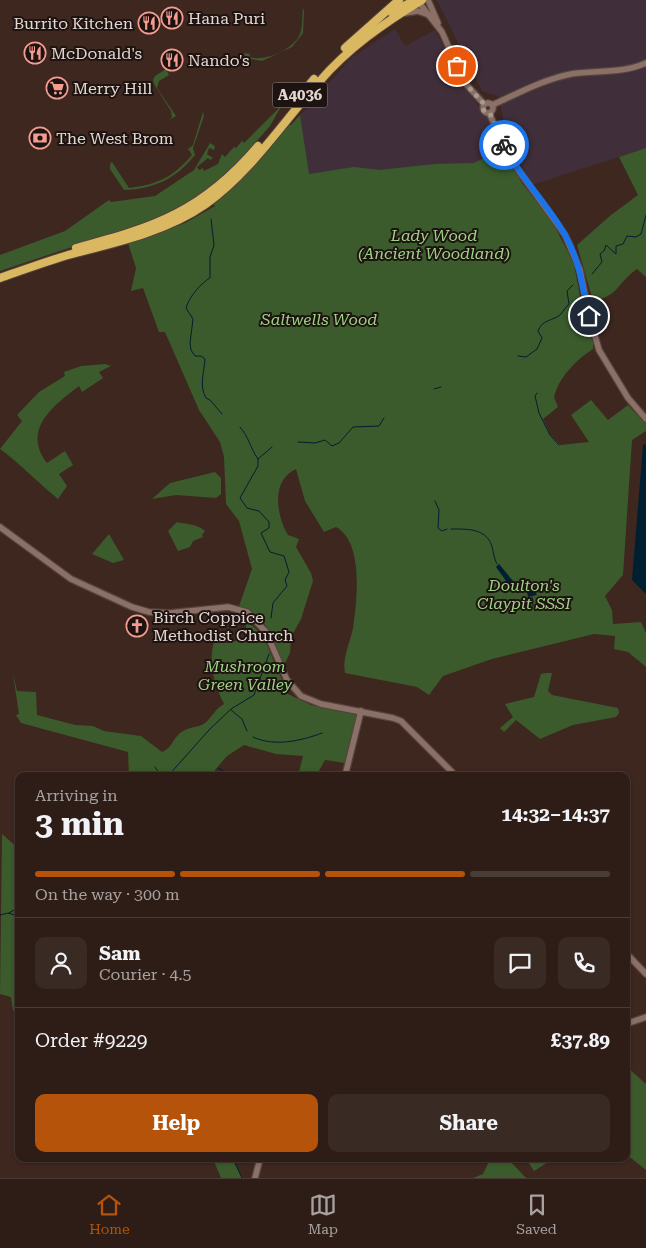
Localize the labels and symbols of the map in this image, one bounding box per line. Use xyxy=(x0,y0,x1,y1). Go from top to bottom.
restaurant icon: Hana Puri xyxy=(160,6,184,30)
place label: Hana Puri xyxy=(188,9,265,28)
restaurant icon: Burrito Kitchen xyxy=(137,11,161,35)
place label: Burrito Kitchen xyxy=(14,14,133,33)
restaurant icon: McDonald's xyxy=(23,41,47,65)
place label: McDonald's xyxy=(51,44,143,63)
pin xyxy=(436,45,478,87)
restaurant icon: Nando's xyxy=(160,48,184,72)
place label: Nando's xyxy=(188,51,250,70)
supermarket icon: Merry Hill xyxy=(45,76,69,100)
place label: Merry Hill xyxy=(73,79,152,98)
road number: A4036 xyxy=(272,82,328,108)
courier xyxy=(479,120,529,170)
bank icon: The West Brom xyxy=(28,126,52,150)
place label: The West Brom xyxy=(56,129,174,148)
park label: Lady Wood (Ancient Woodland) xyxy=(358,226,510,263)
pin xyxy=(568,295,610,337)
park label: Saltwells Wood xyxy=(260,310,377,329)
park label: Doulton's Claypit SSSI xyxy=(477,576,572,613)
place label: Birch Coppice Methodist Church xyxy=(153,608,293,645)
church icon: Birch Coppice Methodist Church xyxy=(125,614,149,638)
park label: Mushroom Green Valley xyxy=(198,657,293,694)

